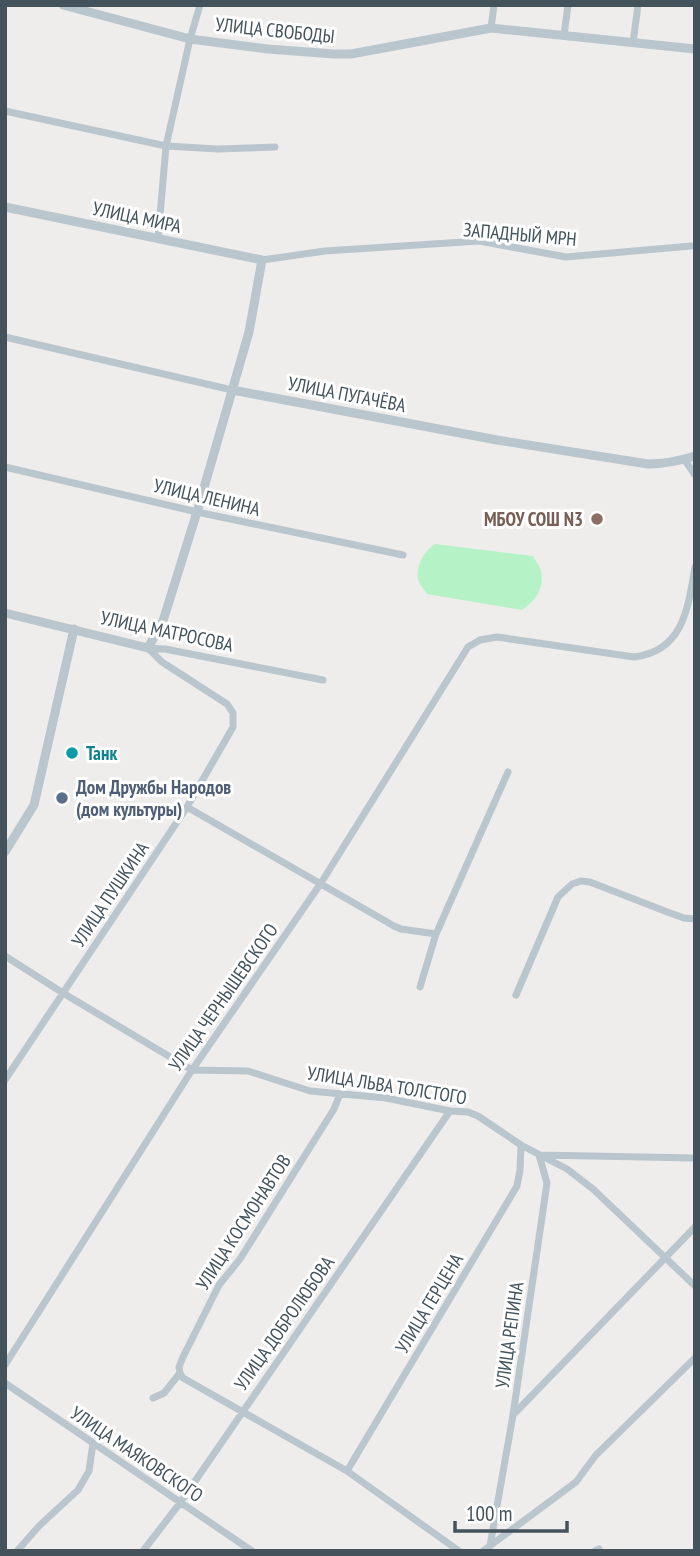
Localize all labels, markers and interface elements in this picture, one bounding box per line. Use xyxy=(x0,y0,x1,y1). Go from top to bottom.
street label: УЛИЦА СВОБОДЫ xyxy=(214,12,336,48)
street label: УЛИЦА МИРА xyxy=(90,196,184,238)
street label: ЗАПАДНЫЙ МРН xyxy=(462,217,578,251)
street label: УЛИЦА ПУГАЧЁВА xyxy=(286,371,408,417)
street label: УЛИЦА ЛЕНИНА xyxy=(151,473,263,521)
place label: МБОУ СОШ N3 xyxy=(484,507,583,531)
marker: МБОУ СОШ N3 xyxy=(589,511,605,527)
street label: УЛИЦА МАТРОСОВА xyxy=(98,605,236,657)
place label: Танк xyxy=(86,741,117,765)
marker: Танк xyxy=(64,745,80,761)
place label: Дом Дружбы Народов (дом культуры) xyxy=(76,775,231,821)
marker: Дом Дружбы Народов (дом культуры) xyxy=(54,790,70,806)
street label: УЛИЦА ПУШКИНА xyxy=(66,837,154,951)
street label: УЛИЦА ЧЕРНЫШЕВСКОГО xyxy=(163,919,283,1075)
street label: УЛИЦА ЛЬВА ТОЛСТОГО xyxy=(306,1061,468,1109)
street label: УЛИЦА КОСМОНАВТОВ xyxy=(190,1150,296,1294)
street label: УЛИЦА ГЕРЦЕНА xyxy=(390,1249,468,1357)
street label: УЛИЦА ДОБРОЛЮБОВА xyxy=(229,1251,339,1395)
street label: УЛИЦА РЕПИНА xyxy=(490,1280,528,1390)
street label: УЛИЦА МАЯКОВСКОГО xyxy=(66,1401,208,1507)
scale bar xyxy=(455,1490,567,1534)
text: 100 m xyxy=(466,1500,512,1527)

